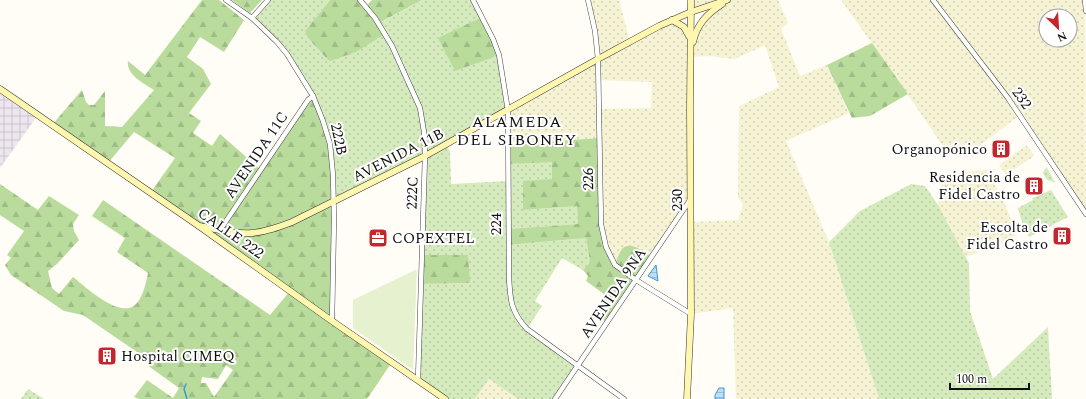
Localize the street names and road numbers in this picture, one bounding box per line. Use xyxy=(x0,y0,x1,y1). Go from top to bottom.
street label: 232 xyxy=(1006,82,1037,114)
street label: AVENIDA 11C xyxy=(219,107,294,203)
street label: 222B xyxy=(324,121,353,157)
street label: AVENIDA 11B xyxy=(349,123,448,188)
street label: 226 xyxy=(577,167,600,190)
street label: 222C xyxy=(400,176,425,210)
street label: 230 xyxy=(666,189,689,211)
street label: CALLE 222 xyxy=(193,202,269,265)
street label: 224 xyxy=(485,212,508,235)
street label: AVENIDA 9NA xyxy=(575,243,652,343)

